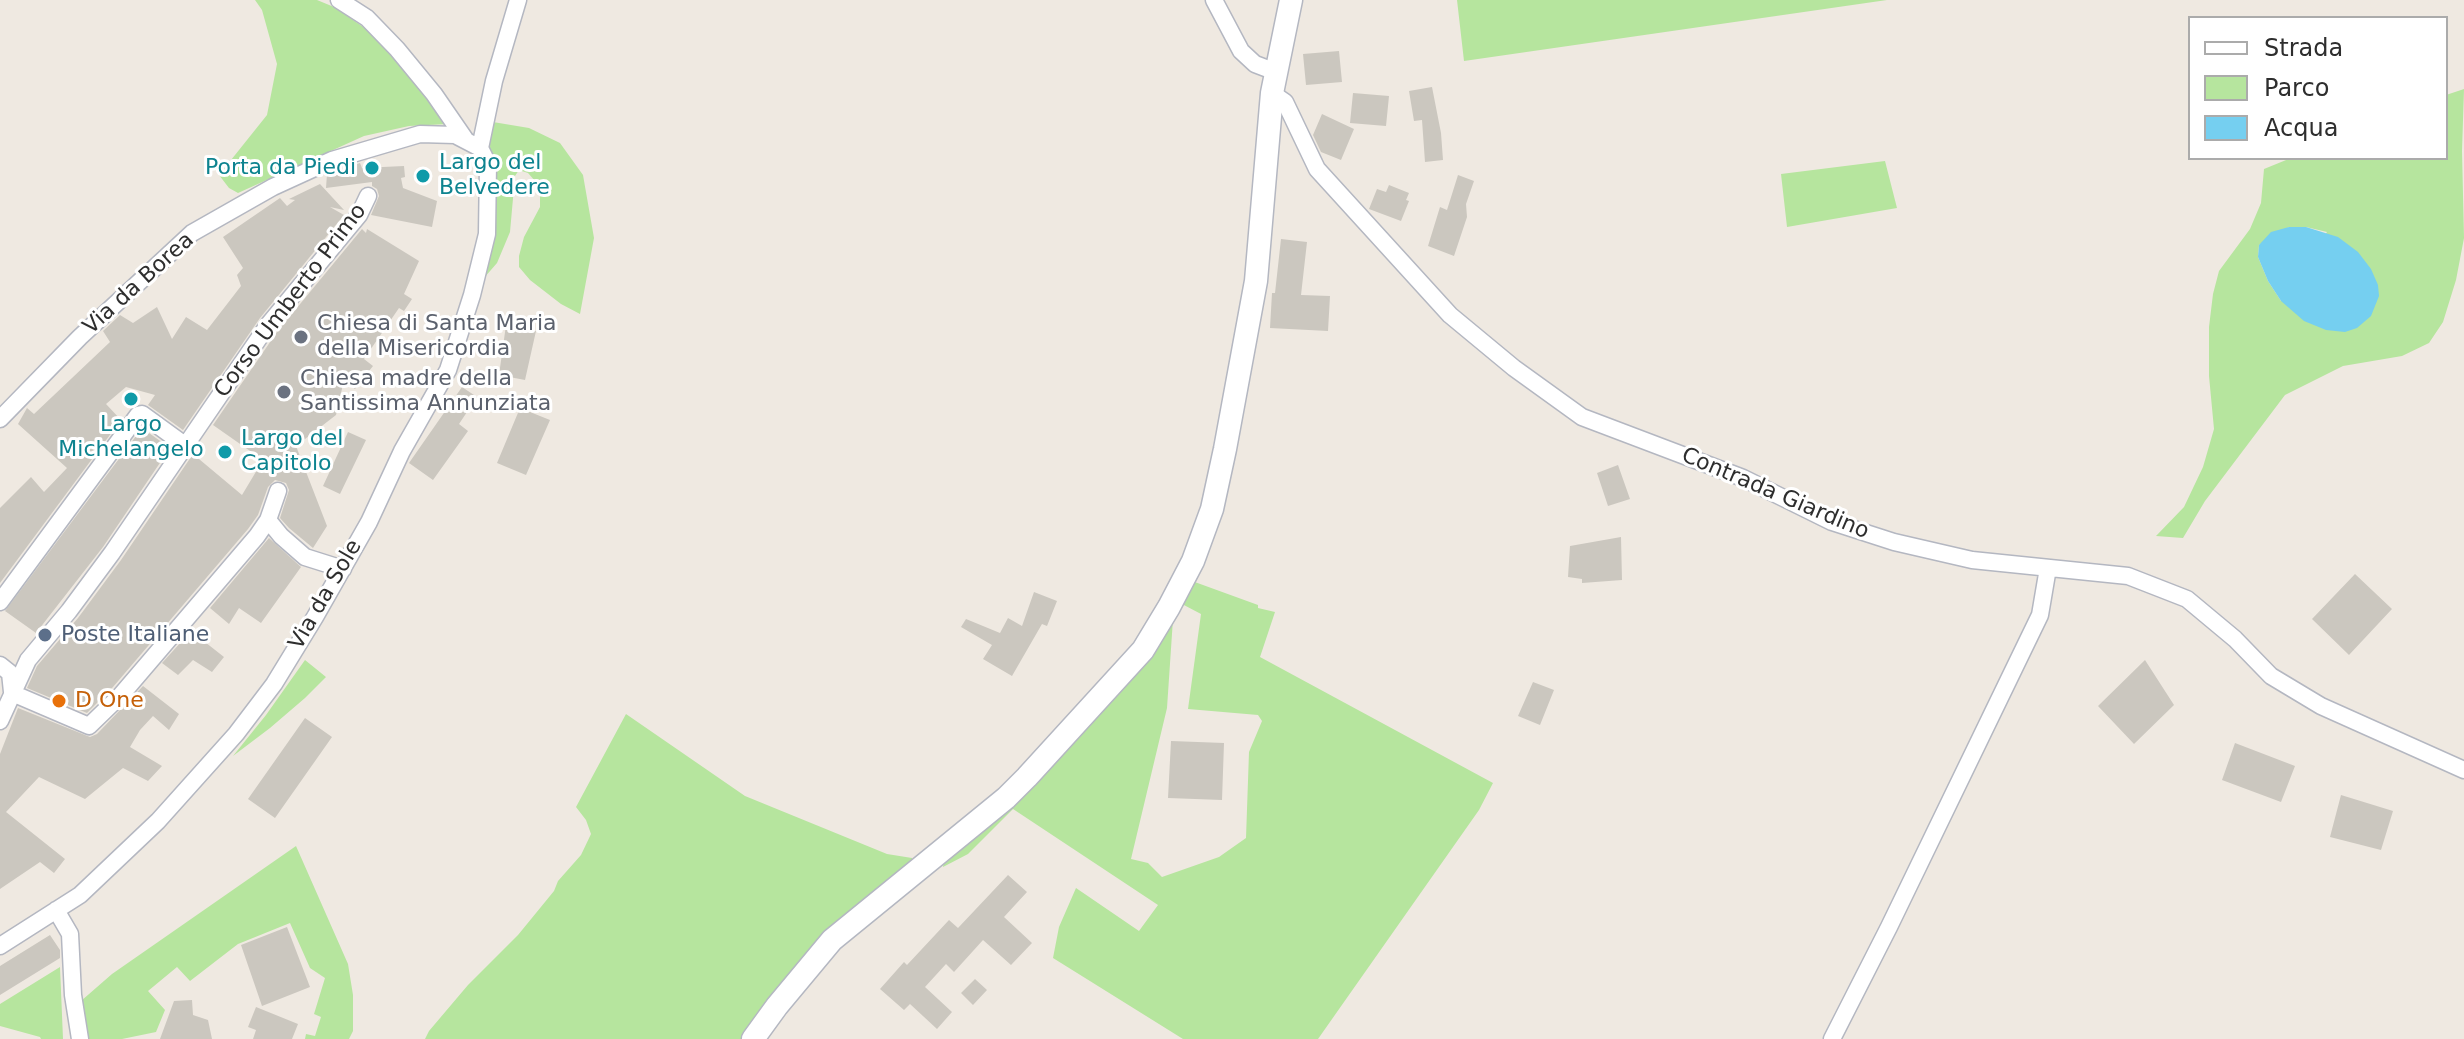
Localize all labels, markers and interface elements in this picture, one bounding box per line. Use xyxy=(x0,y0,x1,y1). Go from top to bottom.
legend xyxy=(2188,16,2448,160)
text: Strada xyxy=(2264,34,2343,62)
text: Parco xyxy=(2264,74,2329,102)
text: Acqua xyxy=(2264,114,2338,142)
place label: Largo del Belvedere xyxy=(439,150,550,202)
place label: Porta da Piedi xyxy=(205,155,356,181)
marker: Porta da Piedi xyxy=(363,159,381,177)
marker: Largo del Belvedere xyxy=(414,167,432,185)
street label: Corso Umberto Primo xyxy=(209,199,373,403)
street label: Via da Borea xyxy=(78,227,200,341)
place label: Chiesa di Santa Maria della Misericordia xyxy=(317,311,557,362)
marker: Chiesa di Santa Maria della Misericordia xyxy=(292,328,310,346)
place label: Chiesa madre della Santissima Annunziata xyxy=(300,366,551,418)
marker: Chiesa madre della Santissima Annunziata xyxy=(275,383,293,401)
marker: Largo Michelangelo xyxy=(122,390,140,408)
place label: Largo Michelangelo xyxy=(58,412,204,464)
place label: Largo del Capitolo xyxy=(241,426,343,478)
marker: Largo del Capitolo xyxy=(216,443,234,461)
street label: Contrada Giardino xyxy=(1677,443,1873,545)
street label: Via da Sole xyxy=(284,535,368,655)
place label: Poste Italiane xyxy=(61,622,209,648)
marker: Poste Italiane xyxy=(36,626,54,644)
place label: D One xyxy=(75,688,144,714)
marker: D One xyxy=(50,692,68,710)

